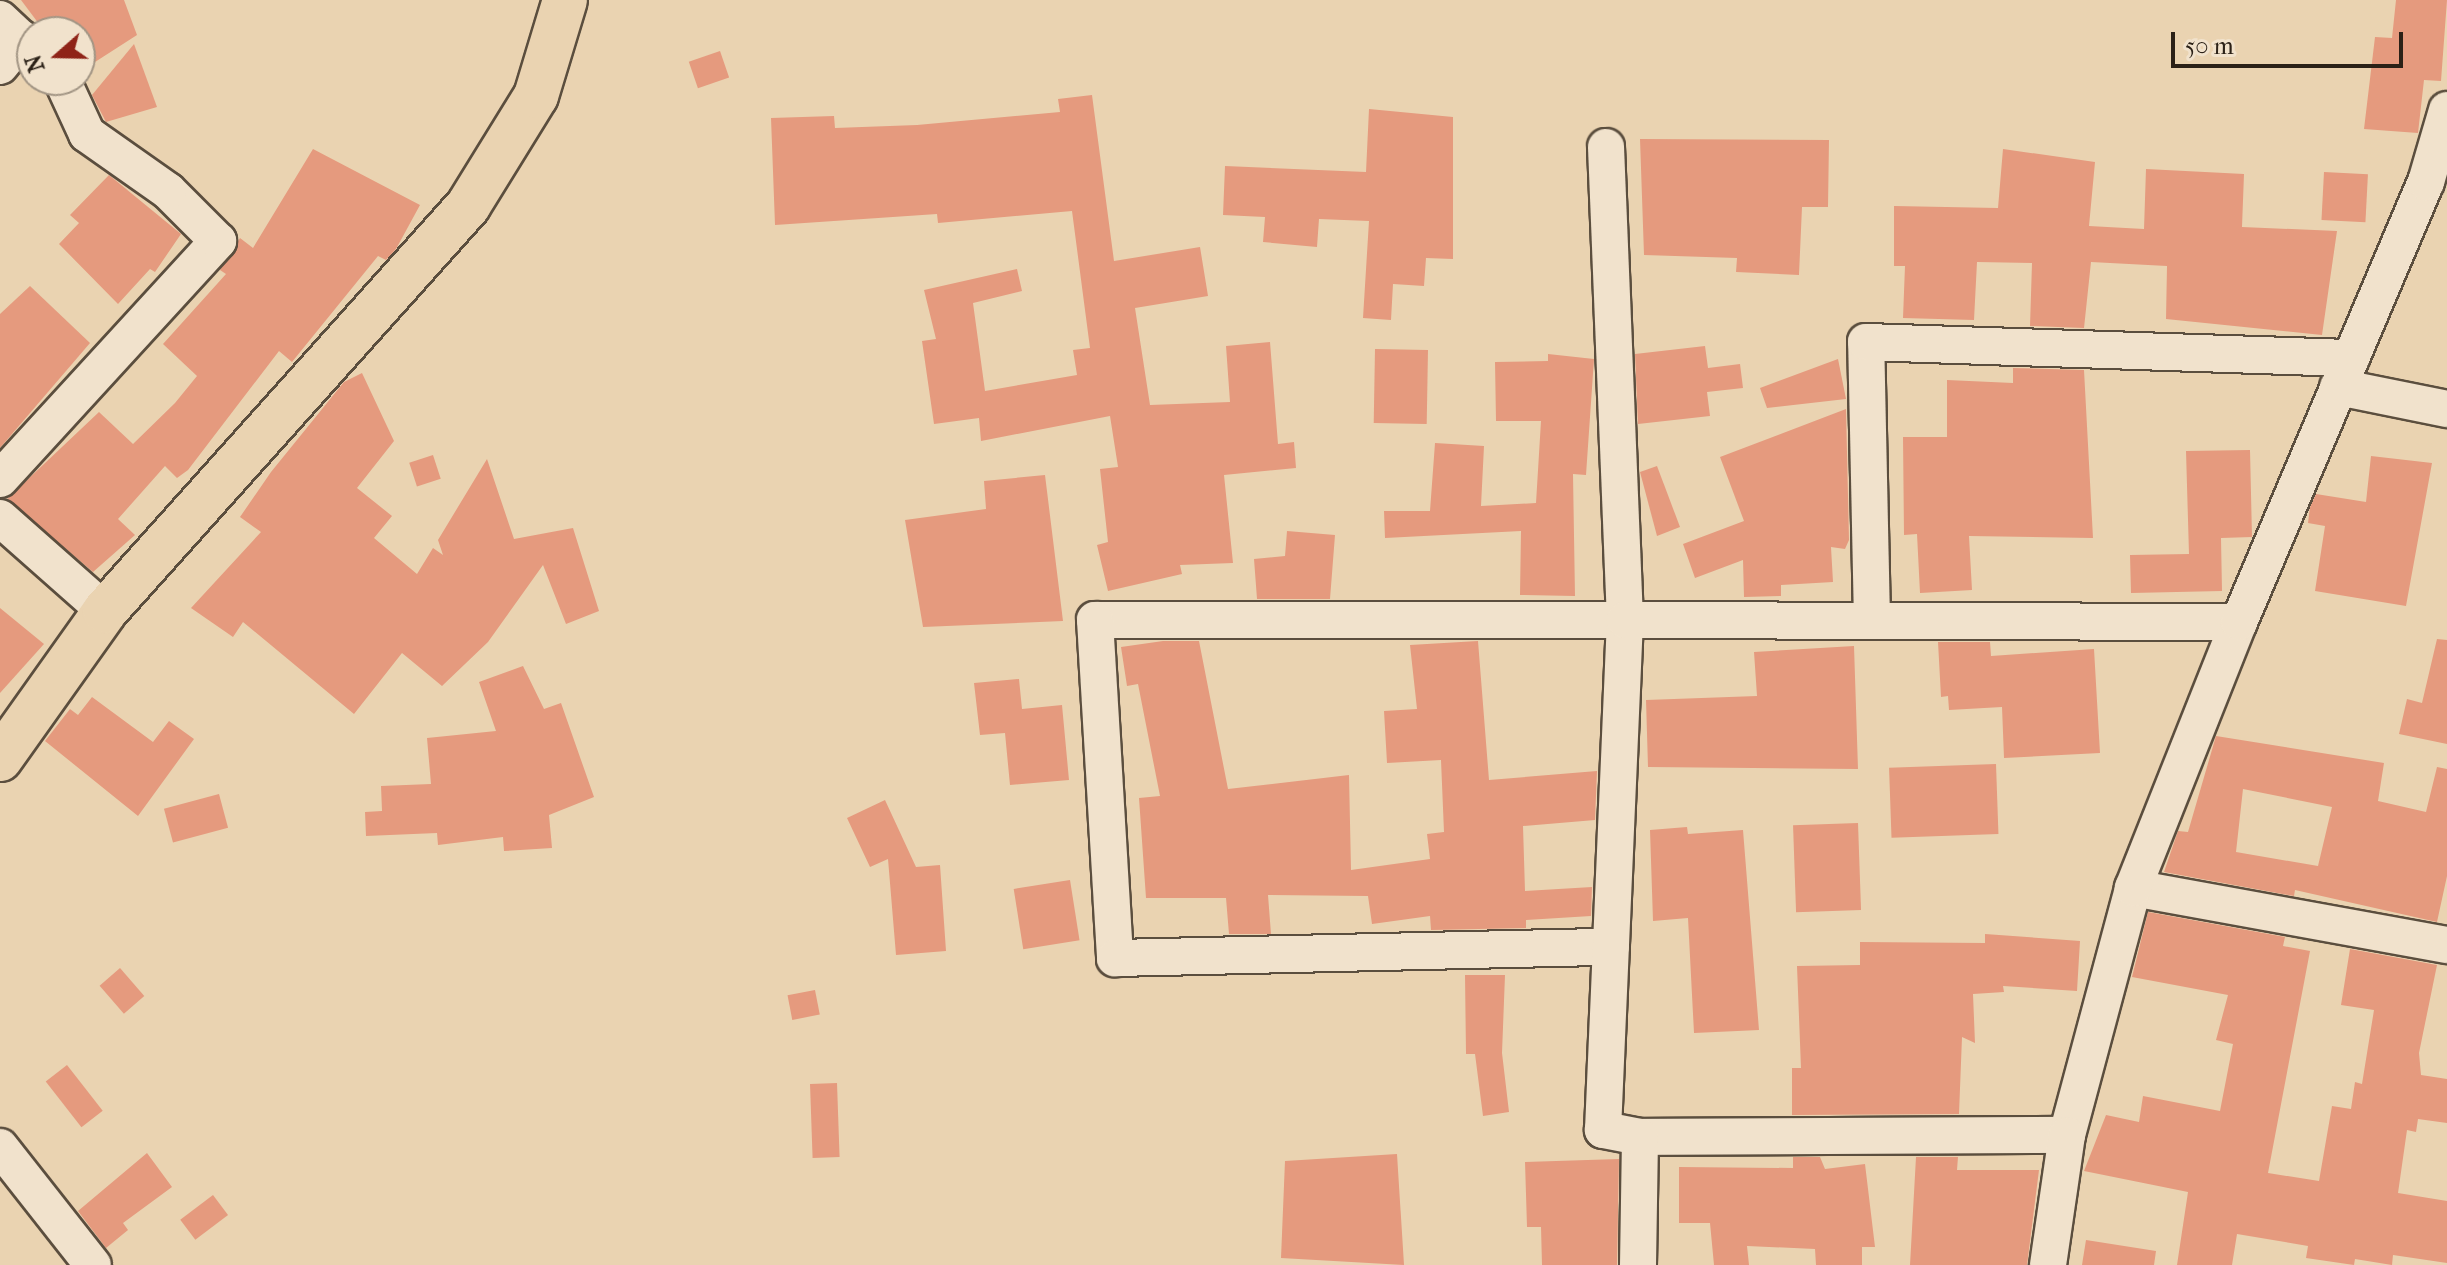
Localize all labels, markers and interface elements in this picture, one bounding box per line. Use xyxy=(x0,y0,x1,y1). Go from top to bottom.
north arrow xyxy=(16,16,96,96)
scale bar xyxy=(2175,16,2407,66)
text: 50 m xyxy=(2185,32,2234,60)
text: N xyxy=(20,51,50,76)

